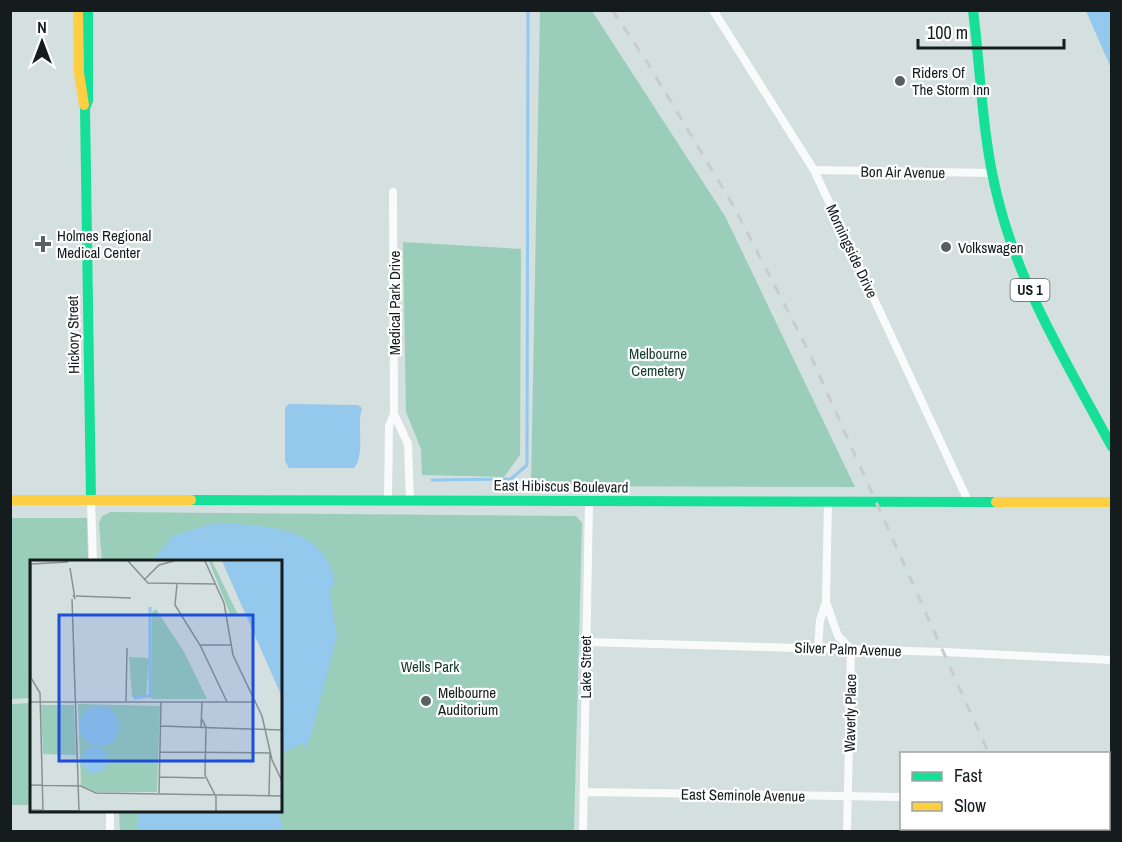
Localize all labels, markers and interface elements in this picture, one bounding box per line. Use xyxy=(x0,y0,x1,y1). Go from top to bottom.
north arrow xyxy=(12,12,72,72)
scale bar xyxy=(918,12,1064,50)
text: N xyxy=(37,16,47,38)
text: 100 m xyxy=(927,20,968,45)
place label: Riders Of The Storm Inn xyxy=(912,62,990,100)
marker: Riders Of The Storm Inn xyxy=(893,74,907,88)
street label: Bon Air Avenue xyxy=(861,161,946,183)
street label: Morningside Drive xyxy=(821,201,883,301)
place label: Holmes Regional Medical Center xyxy=(57,225,151,263)
marker: Holmes Regional Medical Center xyxy=(34,235,52,253)
place label: Volkswagen xyxy=(958,237,1024,258)
marker: Volkswagen xyxy=(939,240,953,254)
street label: Medical Park Drive xyxy=(384,251,405,355)
road number: US 1 xyxy=(1010,279,1050,301)
street label: Hickory Street xyxy=(62,295,84,374)
park label: Melbourne Cemetery xyxy=(629,343,687,381)
street label: East Hibiscus Boulevard xyxy=(493,474,629,498)
inset map xyxy=(30,560,282,812)
street label: Lake Street xyxy=(575,635,596,698)
street label: Silver Palm Avenue xyxy=(794,637,902,661)
park label: Wells Park xyxy=(401,656,460,677)
street label: Waverly Place xyxy=(839,674,861,752)
place label: Melbourne Auditorium xyxy=(437,682,498,720)
marker: Melbourne Auditorium xyxy=(419,694,433,708)
legend xyxy=(900,752,1110,830)
text: Fast xyxy=(954,763,982,788)
street label: East Seminole Avenue xyxy=(681,783,805,807)
text: Slow xyxy=(954,793,986,818)

